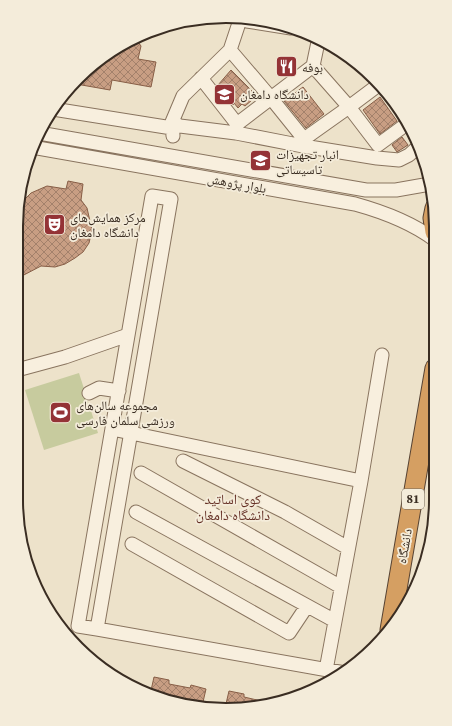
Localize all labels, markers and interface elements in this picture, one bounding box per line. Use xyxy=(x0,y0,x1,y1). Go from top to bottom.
restaurant icon: بوفه xyxy=(273,54,299,80)
place label: بوفه xyxy=(302,59,323,76)
school or university icon: دانشگاه دامغان xyxy=(211,81,237,107)
place label: دانشگاه دامغان xyxy=(240,86,309,103)
place label: انبار تجهیزات تاسیساتی xyxy=(276,146,339,178)
school or university icon: انبار تجهیزات تاسیساتی xyxy=(248,148,274,174)
street label: بلوار پژوهش xyxy=(206,170,268,197)
place label: مرکز همایش‌های دانشگاه دامغان xyxy=(70,209,146,241)
theatre icon: مرکز همایش‌های دانشگاه دامغان xyxy=(41,211,67,237)
place label: مجموعه سالن‌های ورزشی سلمان فارسی xyxy=(76,397,175,429)
sports icon: مجموعه سالن‌های ورزشی سلمان فارسی xyxy=(48,399,74,425)
district label: کوی اساتید دانشگاه دامغان xyxy=(196,489,270,525)
road number: 81 xyxy=(402,489,424,509)
street label: دانشگاه xyxy=(393,527,416,565)

